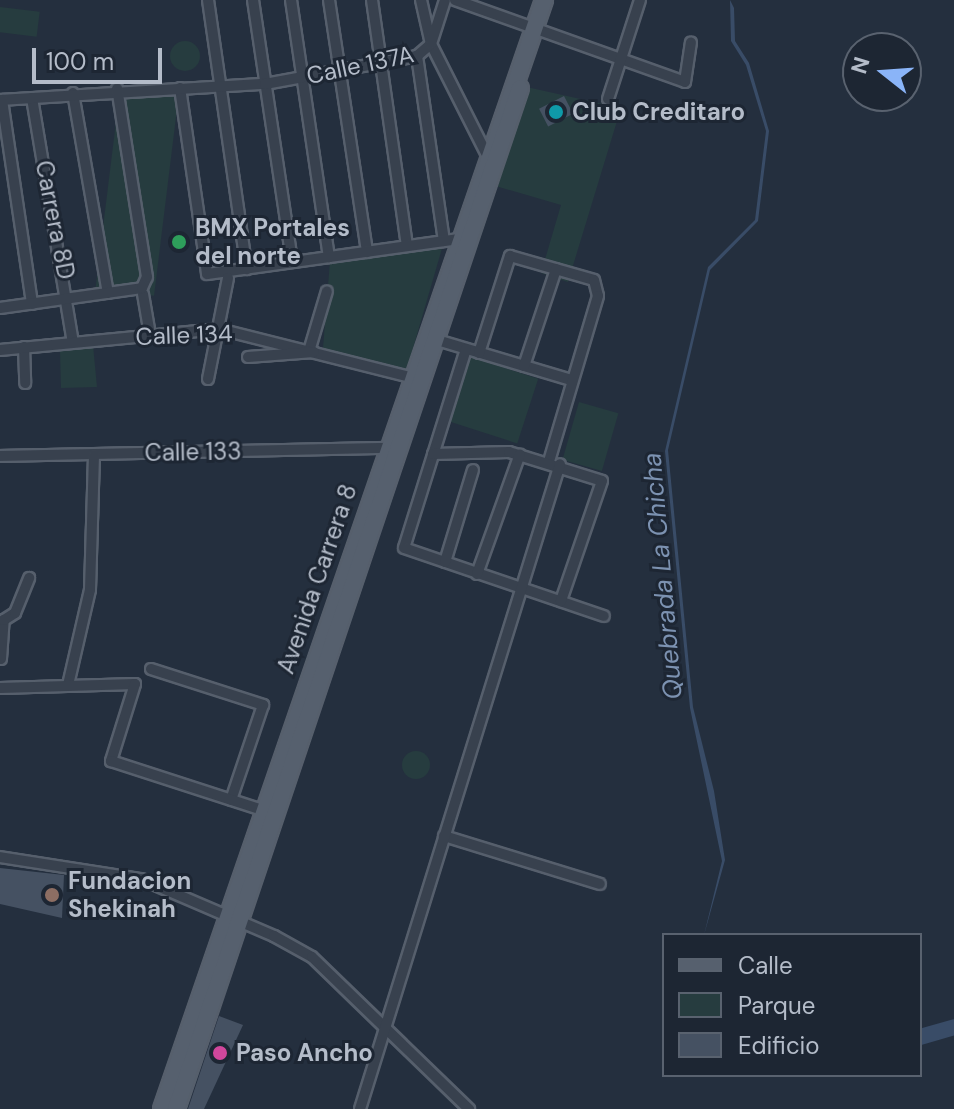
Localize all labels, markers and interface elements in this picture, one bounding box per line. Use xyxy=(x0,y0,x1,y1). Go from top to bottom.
scale bar xyxy=(36,32,166,82)
north arrow xyxy=(842,32,922,112)
street label: Calle 137A xyxy=(304,40,416,90)
text: 100 m xyxy=(46,46,114,77)
text: N xyxy=(844,54,877,77)
place label: Club Creditaro xyxy=(572,98,745,126)
marker: Club Creditaro xyxy=(547,103,565,121)
street label: Carrera 8D xyxy=(29,158,81,282)
place label: BMX Portales del norte xyxy=(195,214,350,270)
marker: BMX Portales del norte xyxy=(170,233,188,251)
street label: Calle 134 xyxy=(135,319,233,351)
street label: Calle 133 xyxy=(144,437,242,467)
water label: Quebrada La Chicha xyxy=(637,451,689,701)
street label: Avenida Carrera 8 xyxy=(271,480,363,678)
place label: Fundacion Shekinah xyxy=(68,867,191,923)
marker: Fundacion Shekinah xyxy=(43,886,61,904)
legend xyxy=(662,933,922,1077)
text: Calle xyxy=(738,950,793,981)
text: Parque xyxy=(738,990,815,1021)
text: Edificio xyxy=(738,1030,820,1061)
place label: Paso Ancho xyxy=(236,1039,373,1067)
marker: Paso Ancho xyxy=(211,1044,229,1062)

